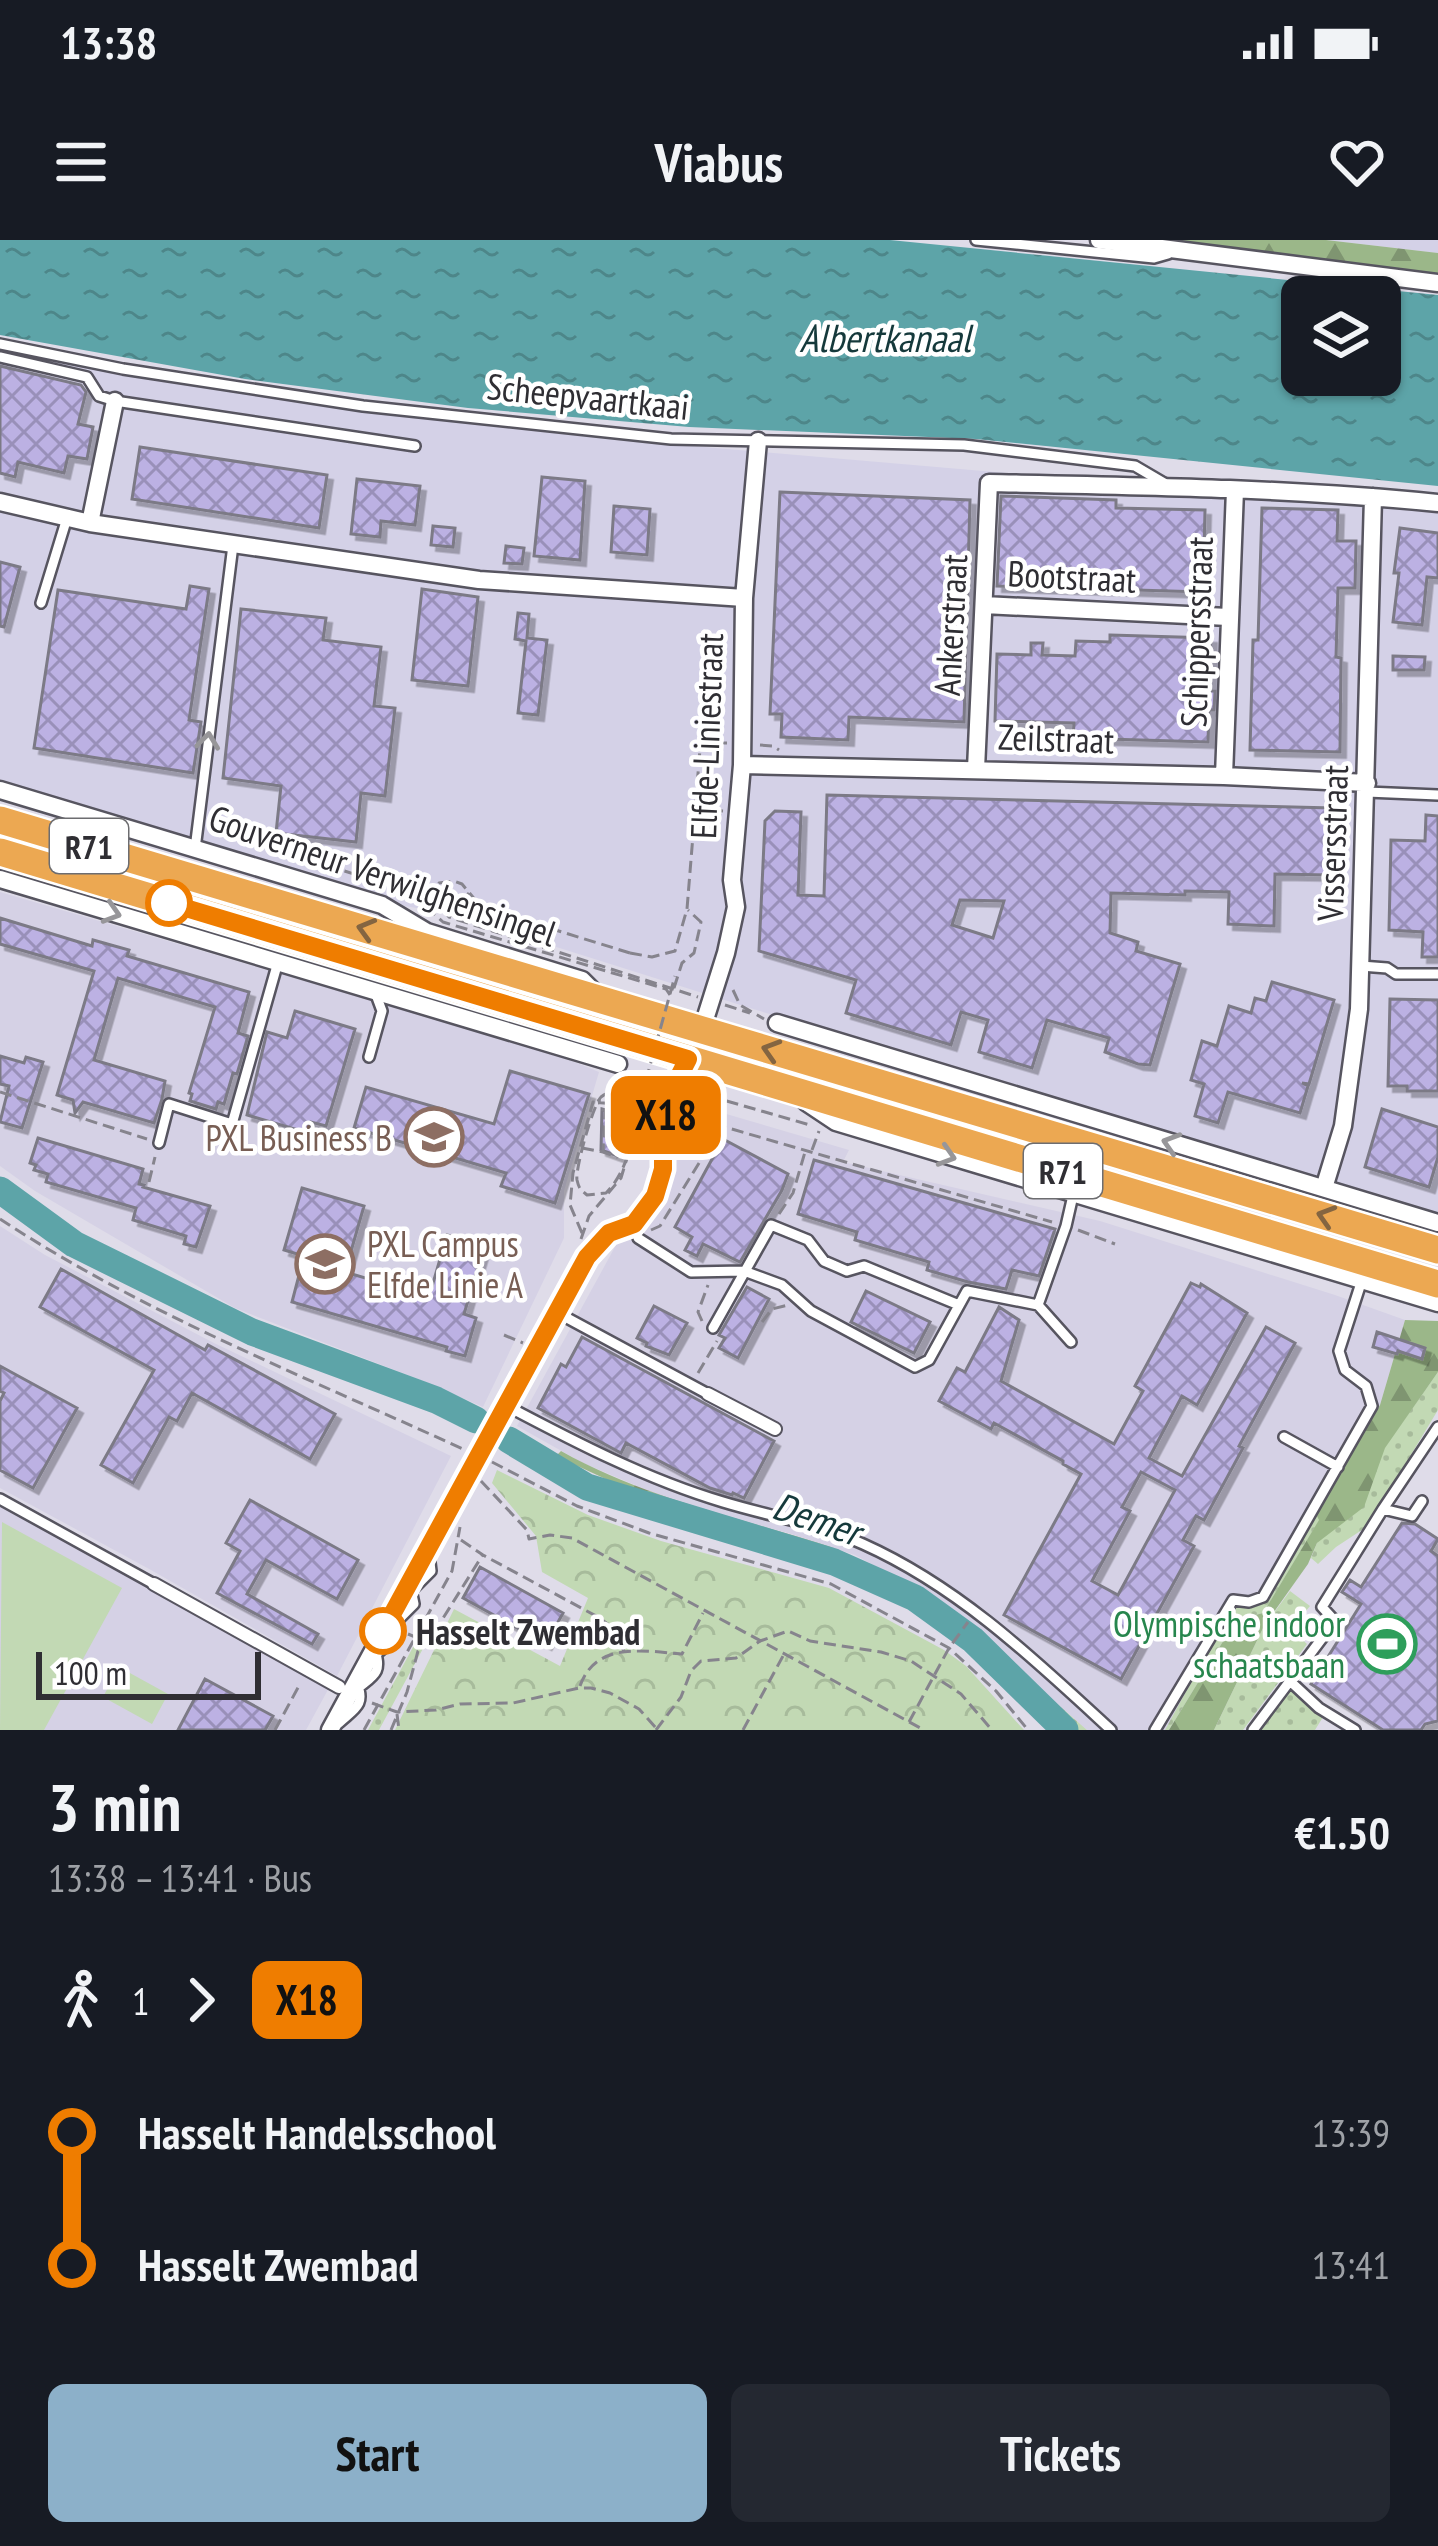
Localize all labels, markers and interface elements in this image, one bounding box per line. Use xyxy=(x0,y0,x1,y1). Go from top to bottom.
text: 13:38 xyxy=(60,13,157,71)
text: Viabus xyxy=(655,127,783,197)
icon: menu xyxy=(48,129,114,195)
icon: heart xyxy=(1324,129,1390,195)
map controls xyxy=(1281,276,1401,396)
button: layers xyxy=(1281,276,1401,396)
water label: Albertkanaal xyxy=(799,312,974,363)
street label: Scheepvaartkaai xyxy=(485,362,691,430)
street label: Schippersstraat xyxy=(1169,536,1223,728)
street label: Bootstraat xyxy=(1007,549,1138,603)
street label: Ankerstraat xyxy=(923,553,977,697)
street label: Elfde-Liniestraat xyxy=(679,632,733,840)
street label: Zeilstraat xyxy=(997,712,1115,764)
one-way arrow xyxy=(195,732,221,751)
street label: Vissersstraat xyxy=(1306,764,1358,923)
street label: Gouverneur Verwilghensingel xyxy=(203,793,563,957)
road number: R71 xyxy=(50,819,128,873)
unlabelled marker xyxy=(147,881,191,925)
one-way arrow xyxy=(101,899,122,924)
one-way arrow xyxy=(356,918,377,943)
one-way arrow xyxy=(761,1039,782,1064)
line badge: X18 xyxy=(597,1076,735,1154)
text: X18 xyxy=(635,1087,697,1142)
school or university icon: PXL Business B xyxy=(403,1106,465,1168)
place label: PXL Business B xyxy=(206,1114,392,1161)
one-way arrow xyxy=(1161,1132,1182,1157)
one-way arrow xyxy=(936,1142,957,1167)
road number: R71 xyxy=(1024,1144,1102,1198)
one-way arrow xyxy=(1316,1205,1337,1230)
place label: PXL Campus Elfde Linie A xyxy=(367,1220,523,1308)
school or university icon: PXL Campus Elfde Linie A xyxy=(294,1233,356,1295)
water label: Demer xyxy=(767,1479,872,1558)
place label: Olympische indoor schaatsbaan xyxy=(1113,1600,1345,1688)
place label: Hasselt Zwembad xyxy=(416,1608,640,1655)
marker: Hasselt Zwembad xyxy=(361,1609,405,1653)
sports icon: Olympische indoor schaatsbaan xyxy=(1356,1613,1418,1675)
scale bar xyxy=(36,1646,261,1699)
text: 100 m xyxy=(54,1651,127,1694)
text: 3 min xyxy=(48,1764,181,1849)
text: €1.50 xyxy=(1294,1803,1390,1861)
text: 13:38 – 13:41 · Bus xyxy=(48,1852,312,1903)
icon: walk xyxy=(48,1967,114,2033)
icon: forward xyxy=(168,1967,234,2033)
text: X18 xyxy=(276,1972,338,2027)
text: 1 xyxy=(132,1975,150,2026)
text: Hasselt Handelsschool xyxy=(138,2103,496,2161)
text: 13:39 xyxy=(1312,2107,1390,2158)
text: Hasselt Zwembad xyxy=(138,2235,419,2293)
text: 13:41 xyxy=(1312,2239,1390,2290)
button: Start xyxy=(48,2384,707,2522)
button: Tickets xyxy=(731,2384,1390,2522)

